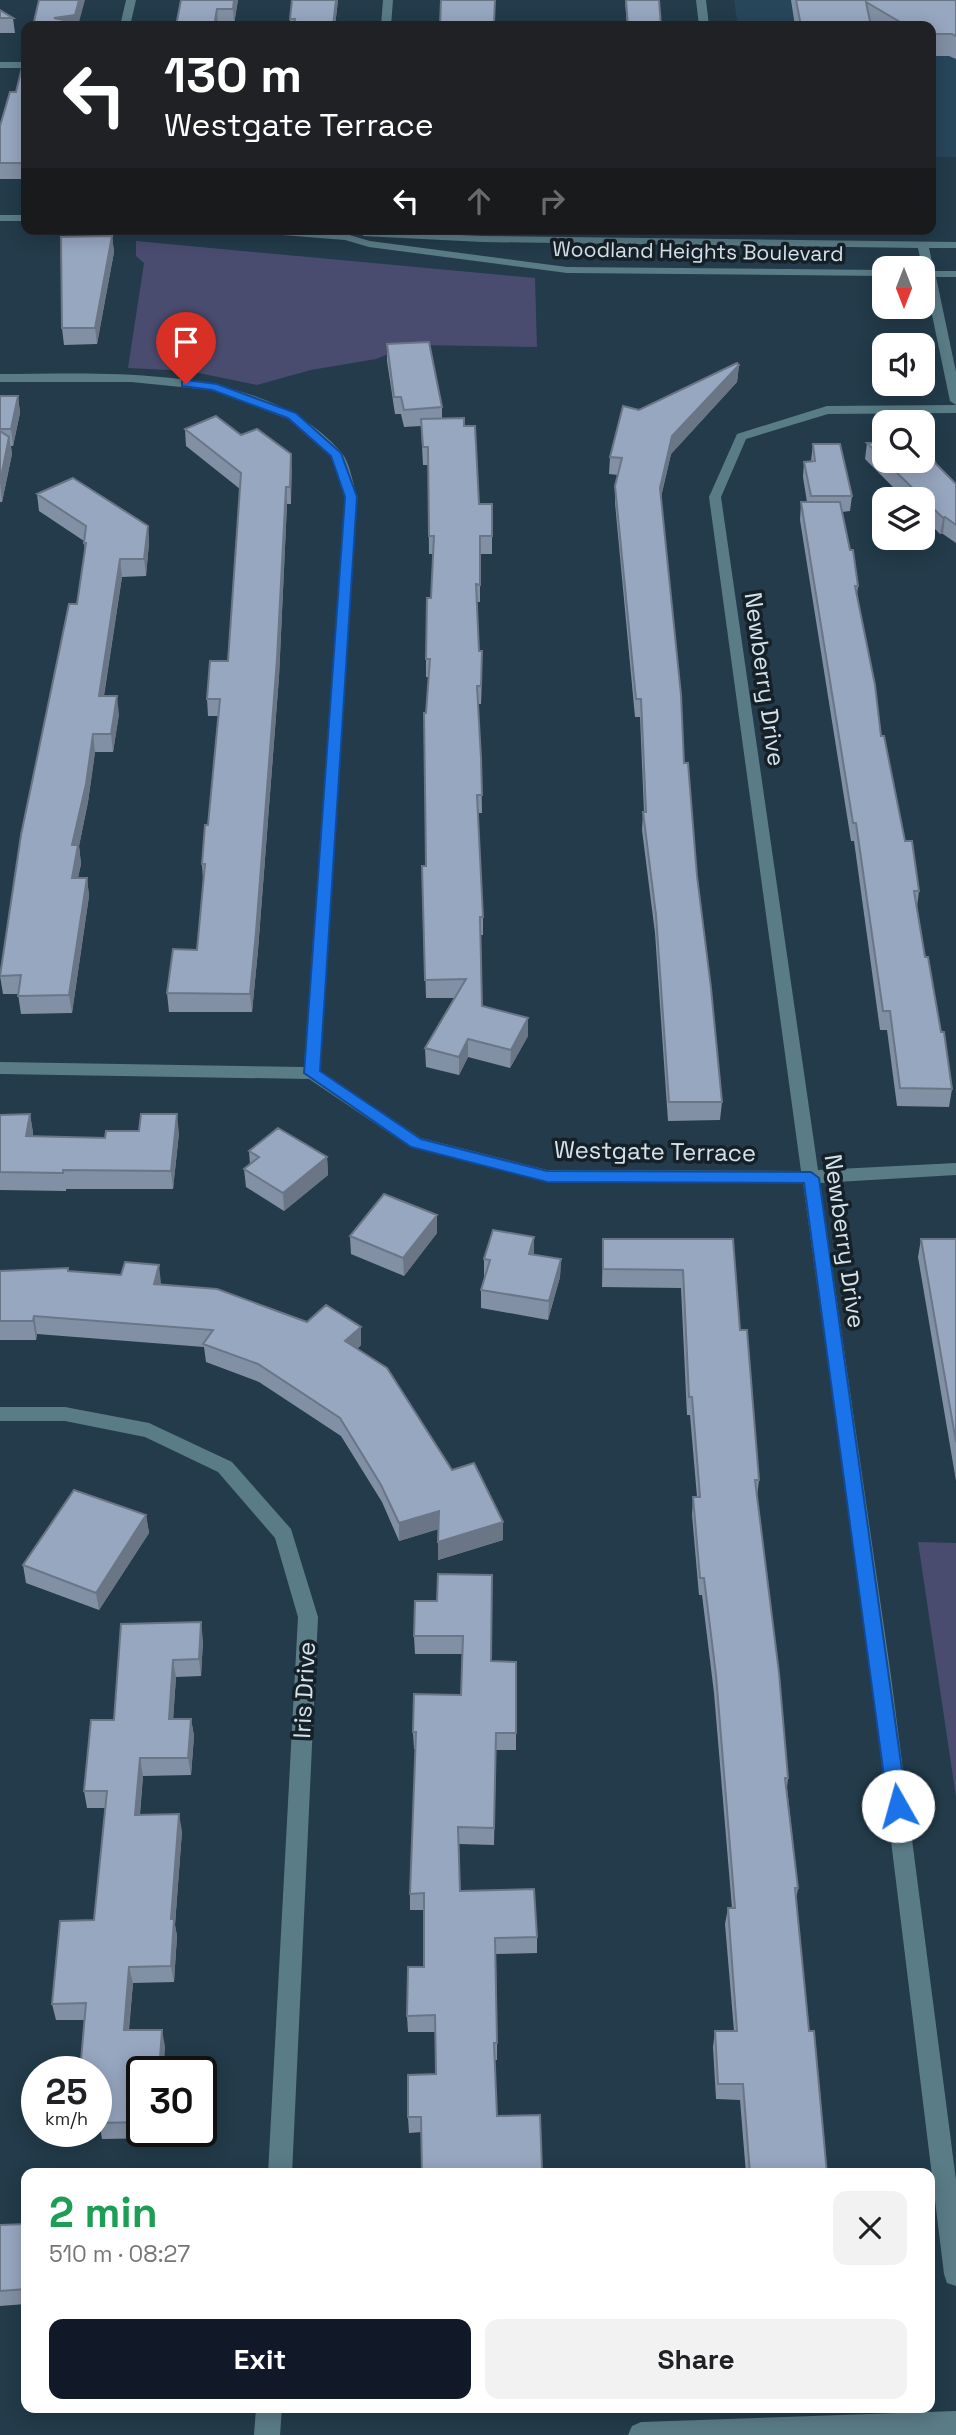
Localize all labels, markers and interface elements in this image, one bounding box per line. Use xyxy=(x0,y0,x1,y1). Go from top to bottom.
text: 130 m xyxy=(164,44,302,106)
icon: left xyxy=(49,49,140,140)
text: Westgate Terrace xyxy=(164,105,434,145)
icon: left xyxy=(387,182,425,220)
icon: ahead xyxy=(460,182,498,220)
icon: right xyxy=(533,182,571,220)
street label: Woodland Heights Boulevard xyxy=(552,235,844,267)
north arrow xyxy=(872,256,934,318)
map controls xyxy=(872,256,935,550)
pin xyxy=(156,312,216,384)
icon: arrive xyxy=(167,323,205,361)
button: sound xyxy=(872,333,935,396)
button: search xyxy=(872,410,935,473)
button: layers xyxy=(872,487,935,550)
street label: Newberry Drive xyxy=(737,590,793,768)
street label: Westgate Terrace xyxy=(554,1134,756,1168)
street label: Newberry Drive xyxy=(817,1152,873,1330)
street label: Iris Drive xyxy=(286,1641,322,1739)
position arrow xyxy=(861,1769,935,1843)
speed limit sign: 30 xyxy=(126,2056,217,2147)
text: 25 xyxy=(46,2070,87,2114)
text: km/h xyxy=(45,2107,88,2130)
text: 2 min xyxy=(49,2186,158,2239)
button: close xyxy=(833,2191,907,2265)
text: 510 m · 08:27 xyxy=(49,2239,190,2269)
button: Exit xyxy=(49,2319,471,2399)
button: Share xyxy=(485,2319,907,2399)

